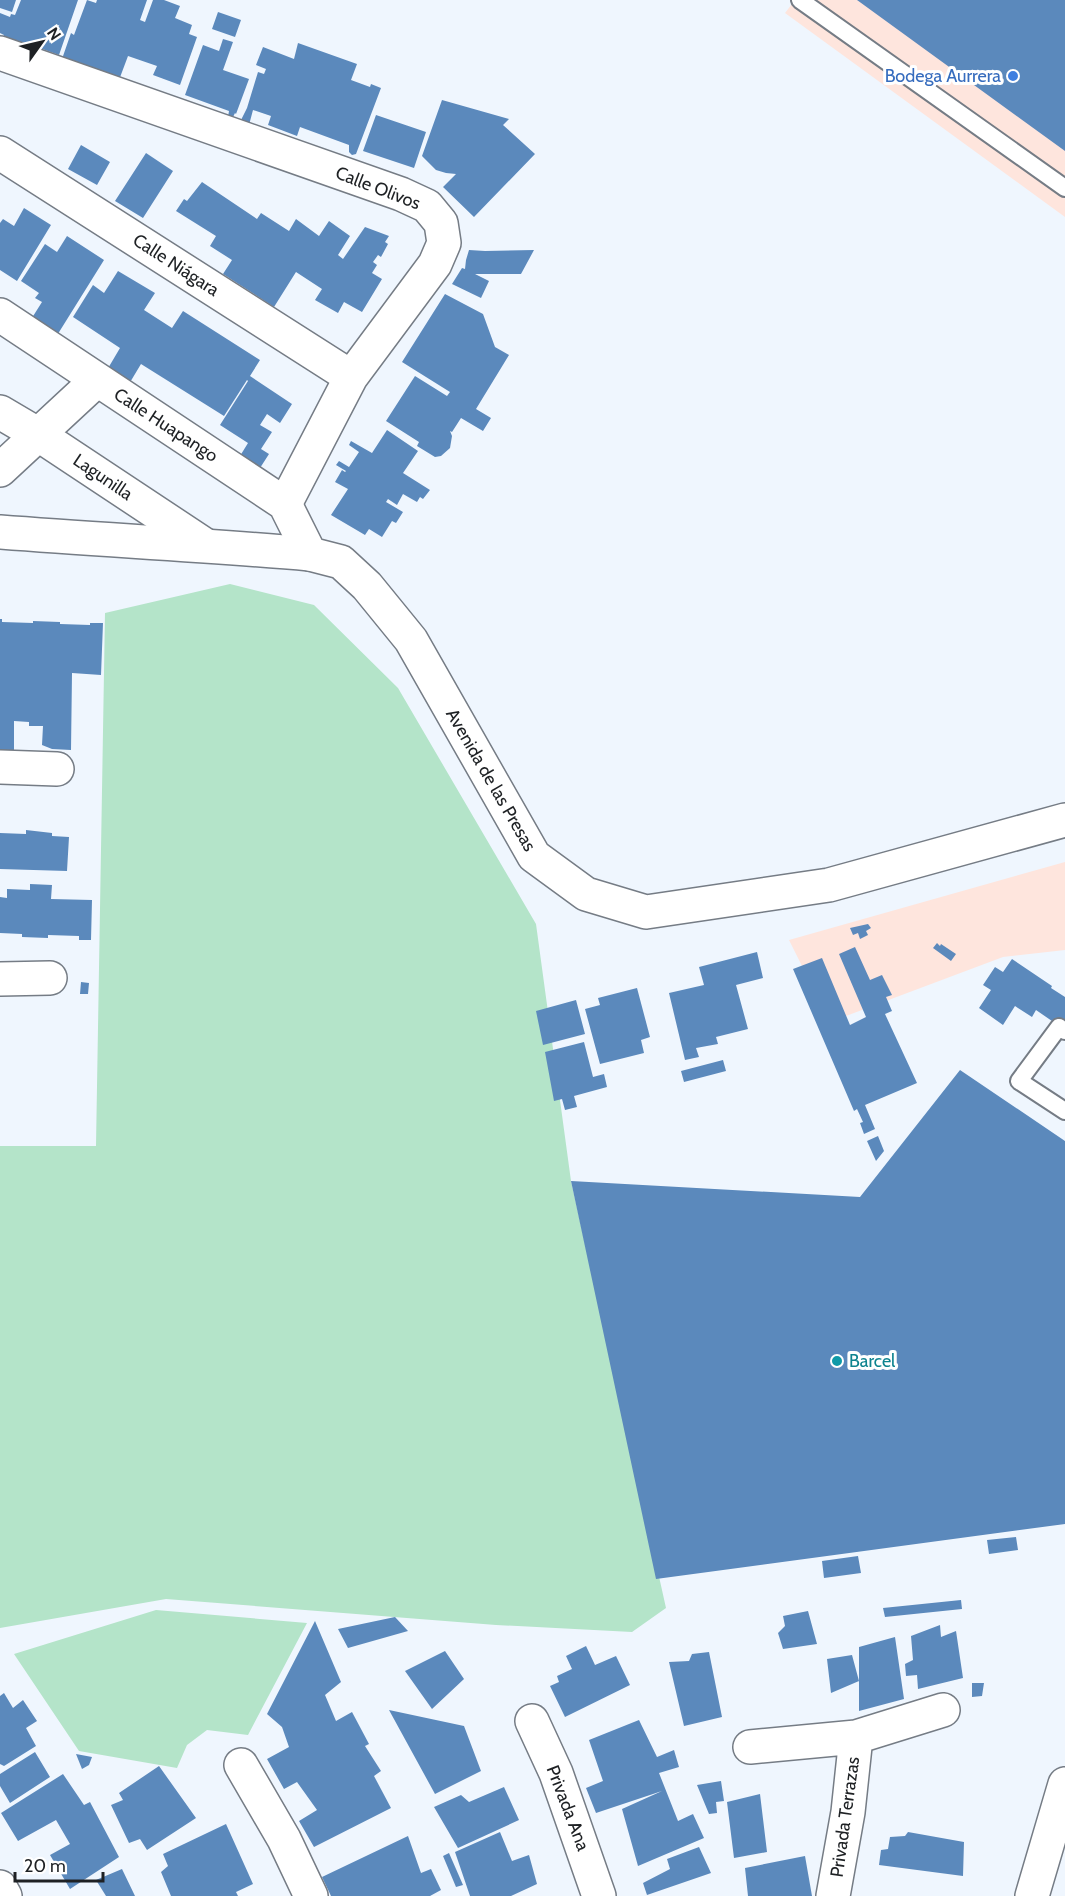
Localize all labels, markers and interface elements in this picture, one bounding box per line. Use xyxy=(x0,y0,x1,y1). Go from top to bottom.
north arrow xyxy=(12,12,72,72)
text: N xyxy=(43,24,65,44)
place label: Bodega Aurrera xyxy=(885,65,1001,87)
marker: Bodega Aurrera xyxy=(1006,69,1020,83)
street label: Calle Olivos xyxy=(332,162,424,214)
street label: Calle Niágara xyxy=(129,229,223,301)
street label: Calle Huapango xyxy=(110,383,222,467)
street label: Lagunilla xyxy=(69,449,137,505)
street label: Avenida de las Presas xyxy=(441,705,541,855)
place label: Barcel xyxy=(849,1350,896,1372)
marker: Barcel xyxy=(830,1354,844,1368)
street label: Privada Terrazas xyxy=(826,1755,864,1879)
street label: Privada Ana xyxy=(542,1762,594,1854)
scale bar xyxy=(15,1845,104,1883)
text: 20 m xyxy=(24,1855,66,1877)

